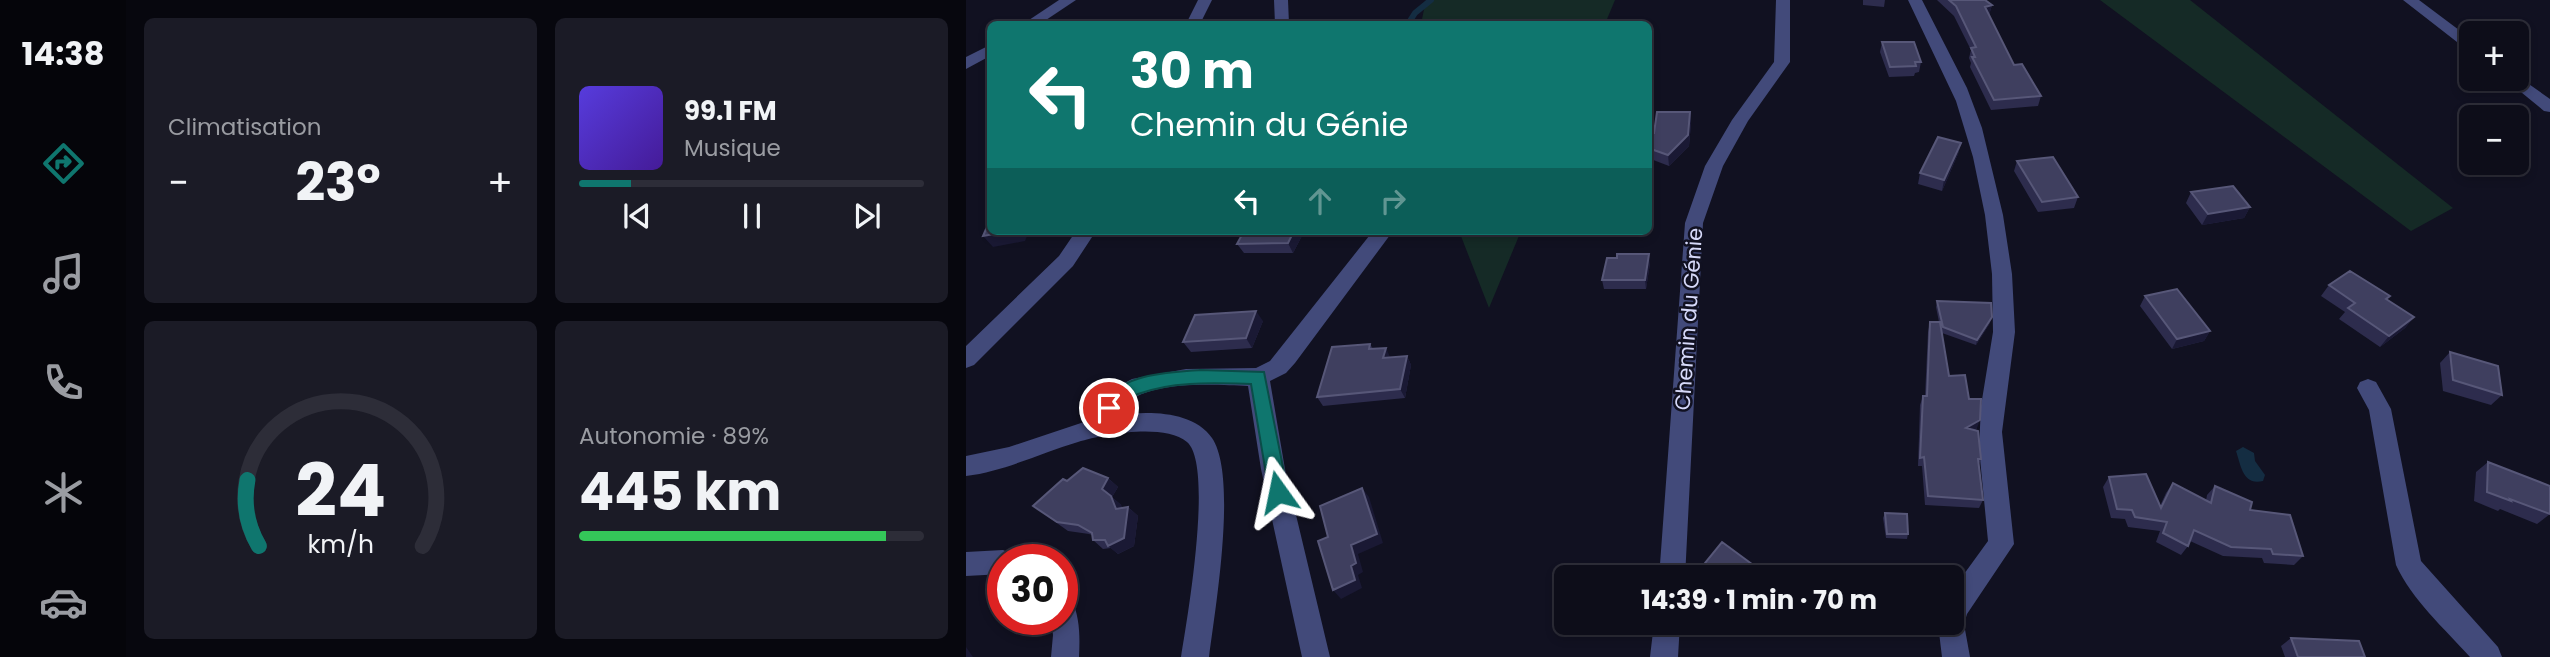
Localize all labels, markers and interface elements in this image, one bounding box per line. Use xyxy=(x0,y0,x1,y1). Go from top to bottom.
map controls xyxy=(2459,21,2529,175)
button: + xyxy=(2459,21,2529,91)
text: 14:38 xyxy=(22,31,104,76)
text: 30 m xyxy=(1130,37,1254,105)
icon: left xyxy=(1015,49,1106,140)
text: 99.1 FM xyxy=(684,93,777,129)
text: Chemin du Génie xyxy=(1130,102,1408,147)
button: − xyxy=(2459,105,2529,175)
text: Climatisation xyxy=(168,111,321,143)
text: Musique xyxy=(684,132,781,164)
icon: directions xyxy=(39,139,88,188)
text: 23° xyxy=(295,146,381,219)
text: − xyxy=(168,156,189,209)
text: + xyxy=(487,156,513,209)
icon: left xyxy=(1228,182,1266,220)
icon: ahead xyxy=(1301,182,1339,220)
icon: right xyxy=(1374,182,1412,220)
icon: previous xyxy=(618,197,656,235)
icon: pause xyxy=(733,197,771,235)
icon: next xyxy=(848,197,886,235)
street label: Chemin du Génie xyxy=(1668,227,1709,411)
icon: music xyxy=(39,249,88,298)
icon: phone xyxy=(39,358,88,407)
pin xyxy=(1079,378,1139,438)
icon: arrive xyxy=(1090,389,1128,427)
text: Autonomie · 89% xyxy=(579,420,769,452)
text: 24 xyxy=(295,440,386,541)
text: 445 km xyxy=(579,455,781,528)
position arrow xyxy=(1241,455,1315,529)
icon: climate xyxy=(39,468,88,517)
text: km/h xyxy=(307,527,374,562)
speed limit sign: 30 xyxy=(987,544,1078,635)
icon: car xyxy=(39,578,88,627)
text: 14:39 · 1 min · 70 m xyxy=(1641,582,1877,618)

